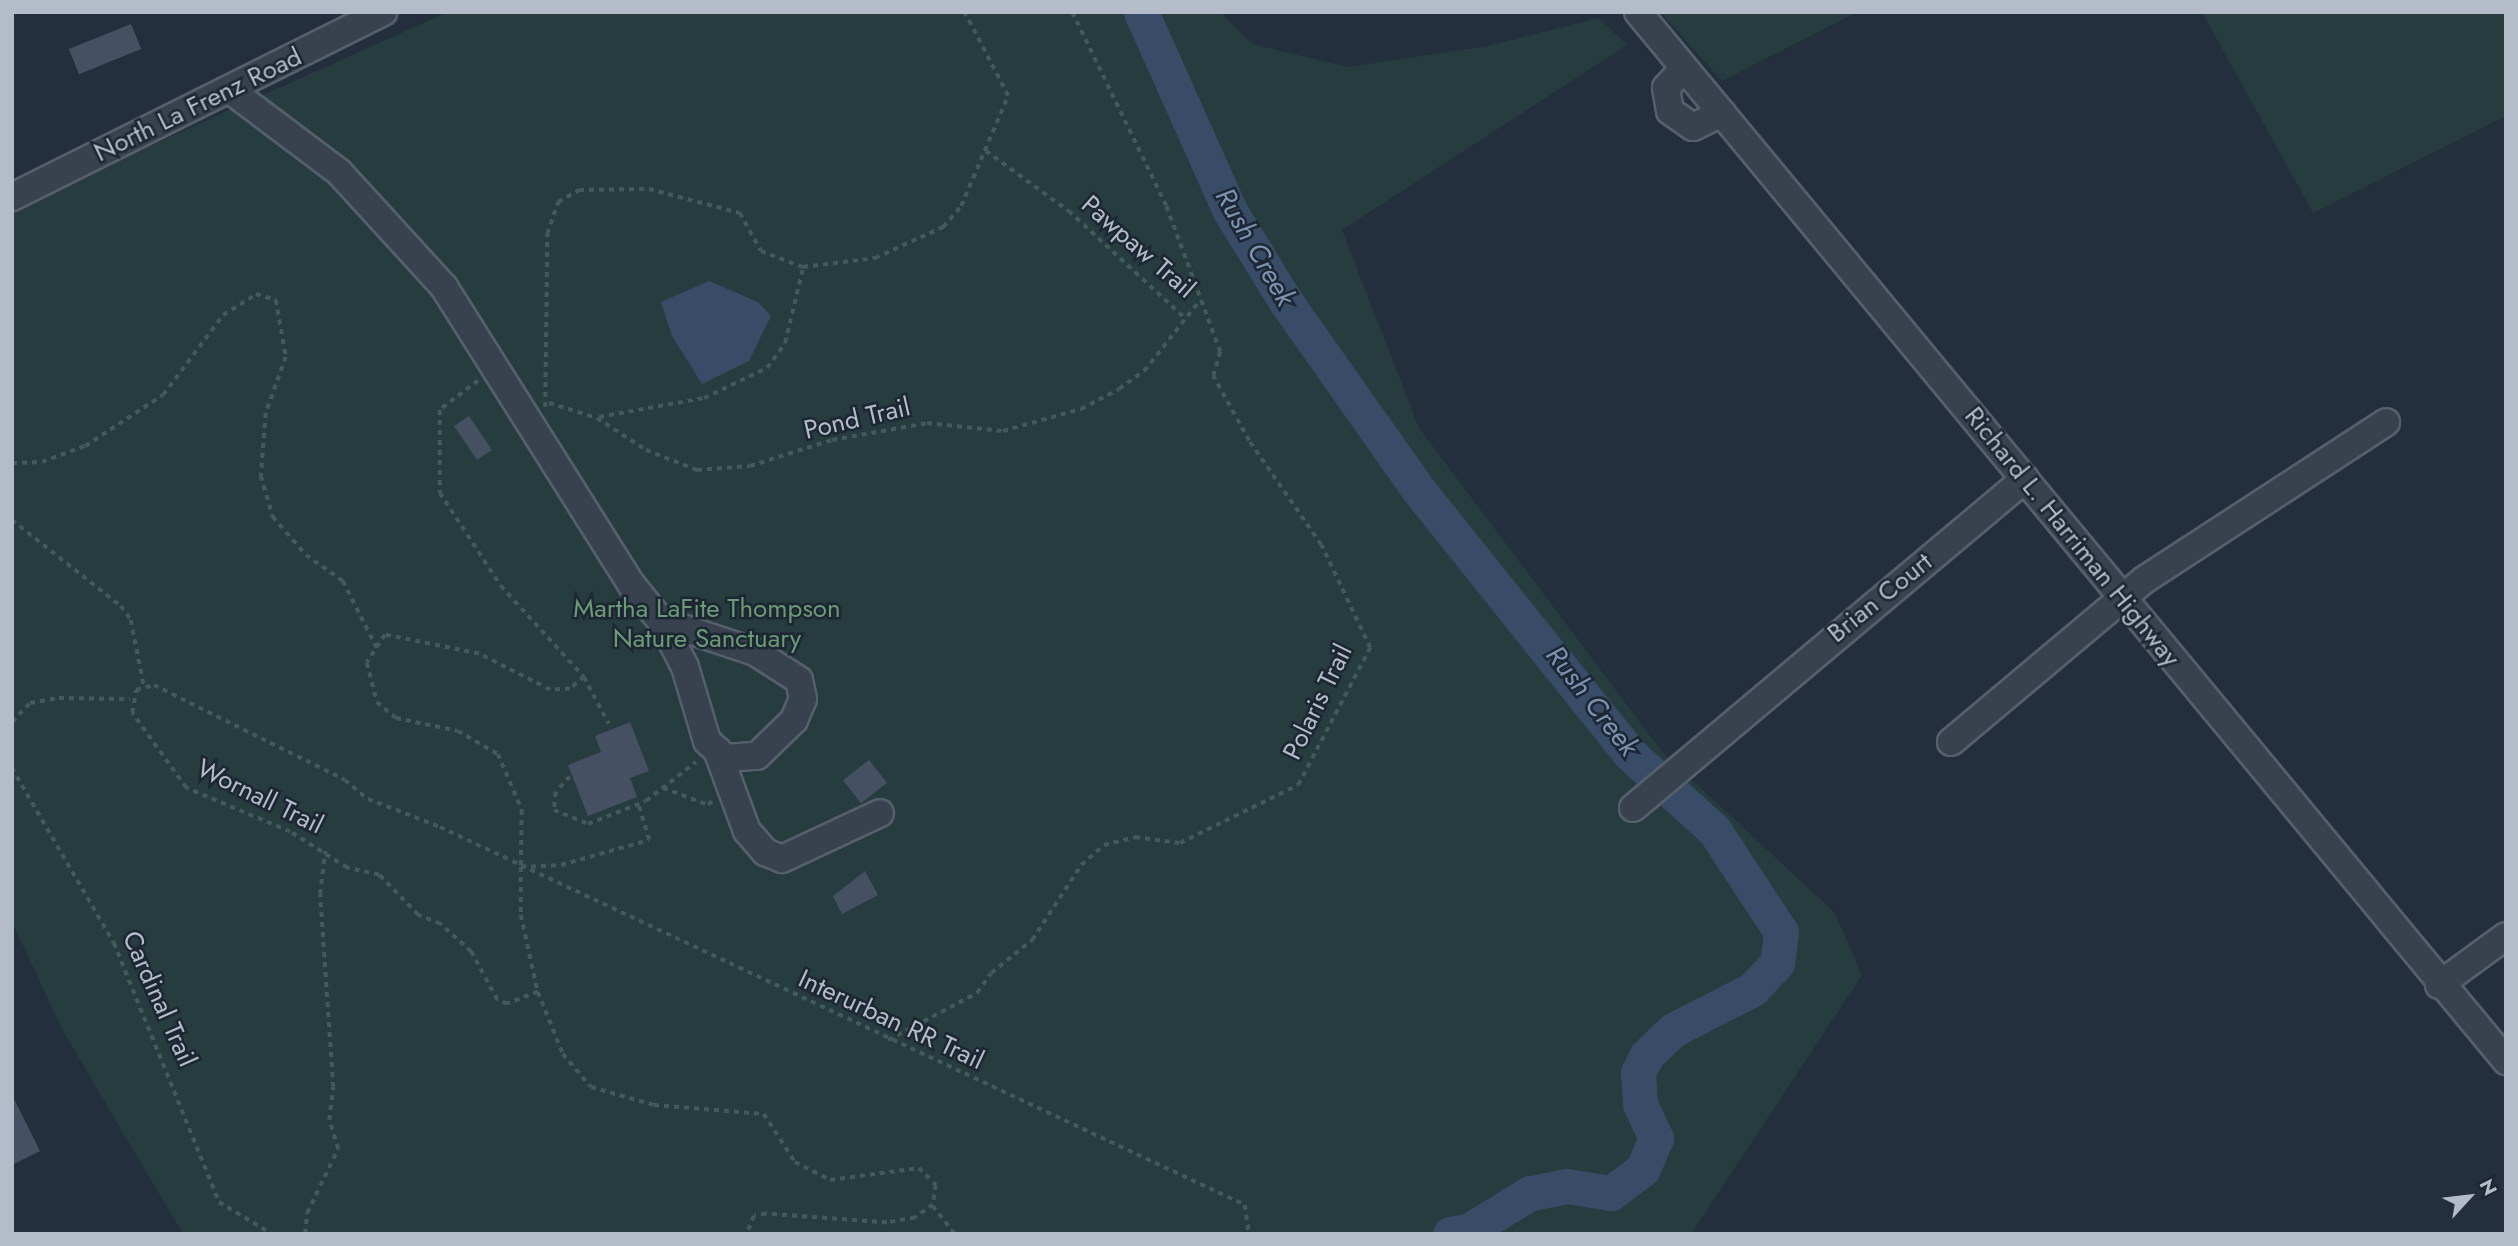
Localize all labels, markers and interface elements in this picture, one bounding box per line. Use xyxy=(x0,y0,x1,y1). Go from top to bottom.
street label: North La Frenz Road xyxy=(89,41,307,169)
water label: Rush Creek xyxy=(1208,182,1302,312)
street label: Pawpaw Trail xyxy=(1075,189,1201,305)
street label: Pond Trail xyxy=(801,392,913,446)
street label: Richard L. Harriman Highway xyxy=(1958,401,2186,673)
street label: Brian Court xyxy=(1822,547,1938,649)
park label: Martha LaFite Thompson Nature Sanctuary xyxy=(573,593,841,654)
street label: Polaris Trail xyxy=(1277,639,1359,765)
water label: Rush Creek xyxy=(1539,639,1645,763)
street label: Wornall Trail xyxy=(192,753,328,841)
street label: Cardinal Trail xyxy=(115,926,203,1072)
street label: Interurban RR Trail xyxy=(793,963,989,1077)
north arrow xyxy=(2434,1162,2504,1232)
text: N xyxy=(2473,1174,2504,1200)

